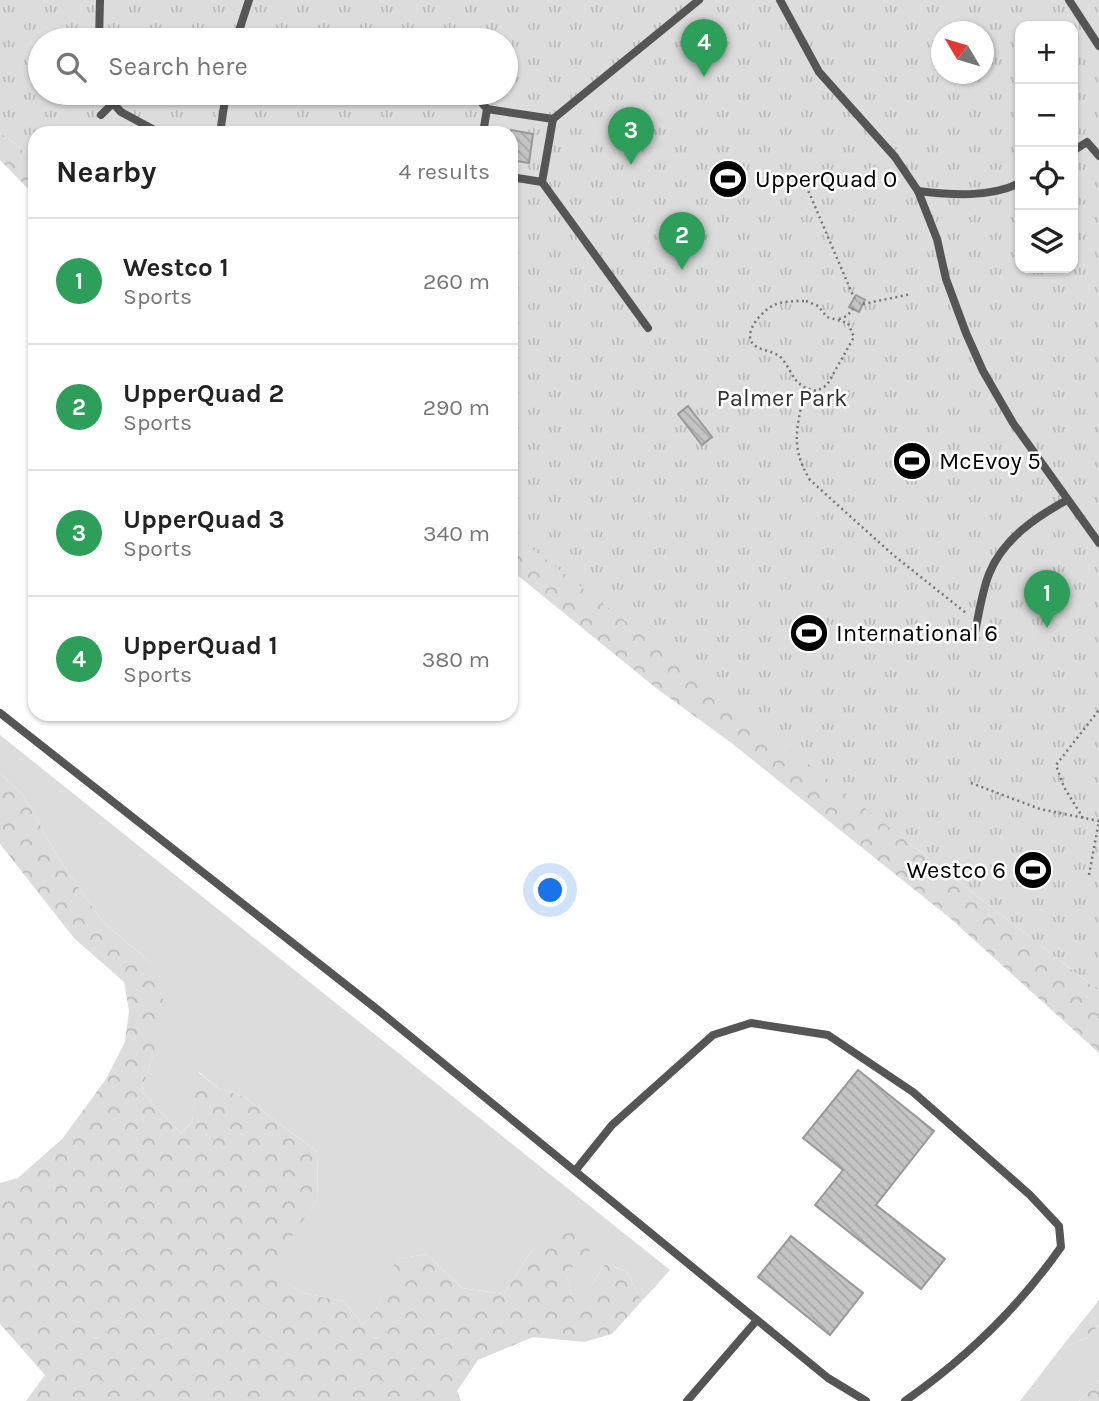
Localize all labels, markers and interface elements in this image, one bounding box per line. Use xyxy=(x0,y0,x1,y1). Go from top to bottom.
pin: 4 xyxy=(681,19,727,77)
north arrow xyxy=(931,21,994,84)
map controls xyxy=(1015,21,1078,273)
button: + xyxy=(1015,21,1078,84)
search box xyxy=(28,28,518,105)
icon: search xyxy=(52,48,90,86)
text: Search here xyxy=(108,51,248,82)
button: − xyxy=(1015,84,1078,147)
pin: 3 xyxy=(608,107,654,165)
button: locate xyxy=(1015,147,1078,210)
text: Nearby xyxy=(56,154,156,190)
text: 4 results xyxy=(398,158,490,185)
sports icon: UpperQuad 0 xyxy=(707,158,749,200)
place label: UpperQuad 0 xyxy=(755,165,897,193)
button: layers xyxy=(1015,210,1078,273)
pin: 2 xyxy=(659,212,705,270)
text: Westco 1 xyxy=(123,252,229,283)
text: 1 xyxy=(75,268,83,295)
text: 260 m xyxy=(423,268,490,295)
text: Sports xyxy=(123,283,192,310)
text: UpperQuad 2 xyxy=(123,378,284,409)
park label: Palmer Park xyxy=(716,384,848,412)
text: 2 xyxy=(72,394,86,421)
text: 290 m xyxy=(423,394,490,421)
text: Sports xyxy=(123,409,192,436)
sports icon: McEvoy 5 xyxy=(891,440,933,482)
place label: McEvoy 5 xyxy=(939,447,1041,475)
text: UpperQuad 3 xyxy=(123,504,285,535)
text: 3 xyxy=(72,520,86,547)
text: 340 m xyxy=(423,520,490,547)
text: Sports xyxy=(123,535,192,562)
pin: 1 xyxy=(1024,570,1070,628)
sports icon: International 6 xyxy=(788,612,830,654)
place label: International 6 xyxy=(836,619,998,647)
text: UpperQuad 1 xyxy=(123,630,278,661)
text: 4 xyxy=(72,646,86,673)
text: 380 m xyxy=(422,646,490,673)
text: Sports xyxy=(123,661,192,688)
sports icon: Westco 6 xyxy=(1012,849,1054,891)
place label: Westco 6 xyxy=(906,856,1006,884)
your location xyxy=(533,873,567,907)

